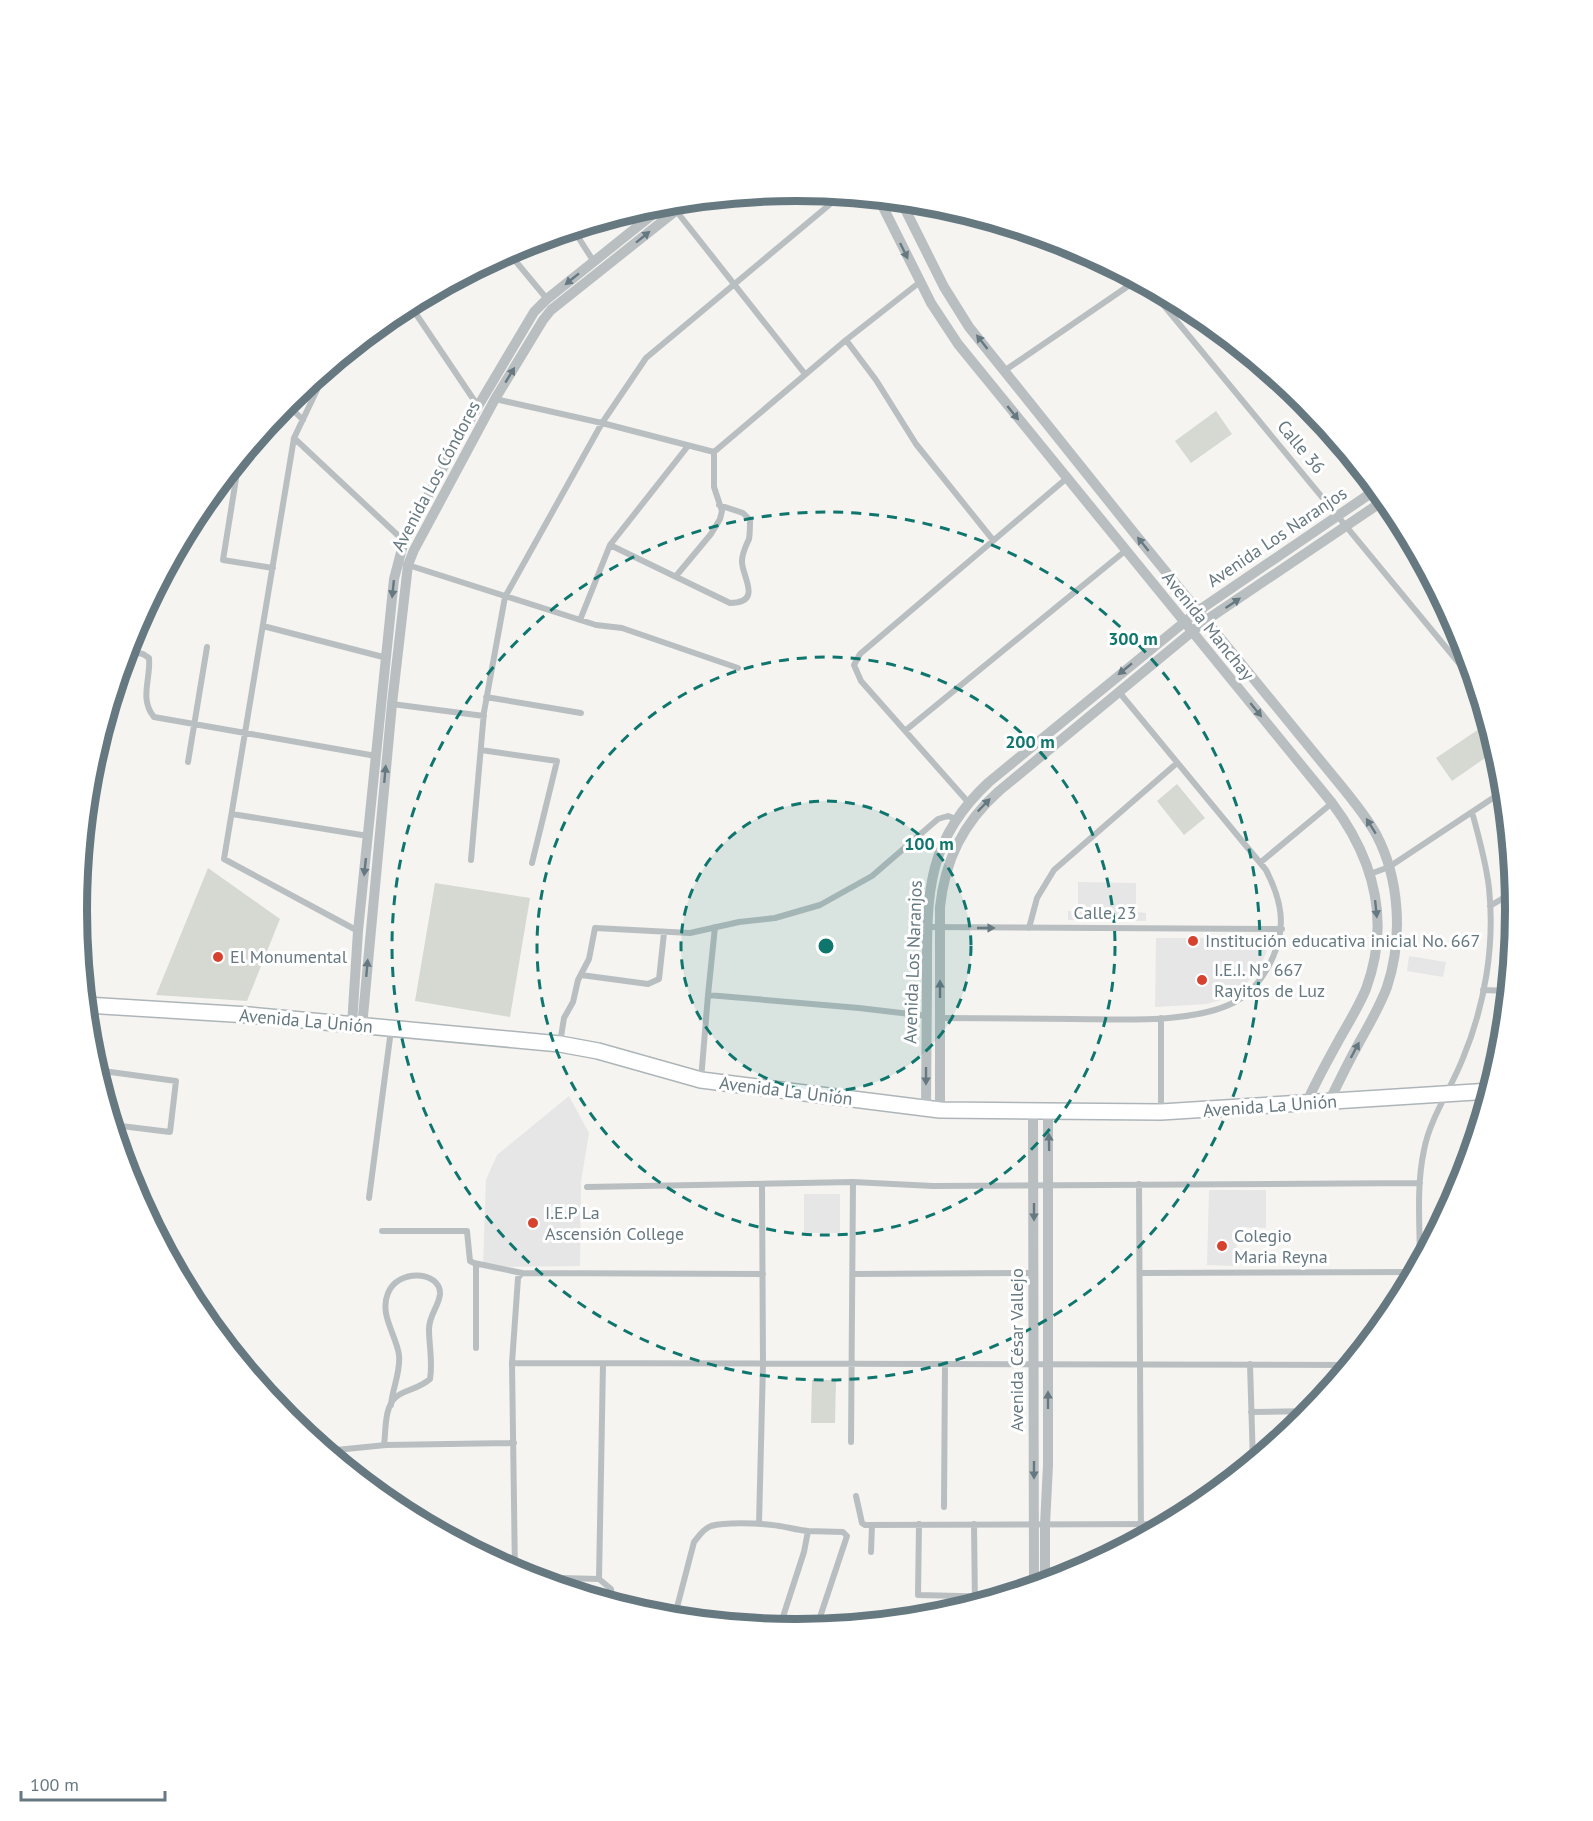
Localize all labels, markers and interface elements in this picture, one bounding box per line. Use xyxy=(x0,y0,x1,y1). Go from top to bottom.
one-way arrow xyxy=(636,231,651,243)
one-way arrow xyxy=(900,243,909,260)
one-way arrow xyxy=(564,273,580,286)
one-way arrow xyxy=(976,335,988,350)
one-way arrow xyxy=(504,367,515,383)
street label: Avenida Los Cóndores xyxy=(386,397,485,555)
one-way arrow xyxy=(1006,405,1018,420)
street label: Calle 36 xyxy=(1272,415,1330,478)
street label: Avenida Los Naranjos xyxy=(1202,481,1351,592)
one-way arrow xyxy=(1137,536,1150,551)
street label: Avenida Manchay xyxy=(1157,566,1260,685)
one-way arrow xyxy=(388,580,398,599)
one-way arrow xyxy=(1224,597,1241,608)
text: 300 m xyxy=(1108,627,1158,650)
one-way arrow xyxy=(1117,663,1133,676)
one-way arrow xyxy=(1249,702,1262,717)
text: 200 m xyxy=(1005,730,1055,753)
one-way arrow xyxy=(380,765,390,784)
one-way arrow xyxy=(977,798,991,813)
one-way arrow xyxy=(1365,818,1376,834)
text: 100 m xyxy=(904,832,954,855)
one-way arrow xyxy=(360,858,370,877)
street label: Avenida Los Naranjos xyxy=(898,880,927,1044)
one-way arrow xyxy=(1371,899,1381,918)
street label: Calle 23 xyxy=(1074,901,1136,924)
one-way arrow xyxy=(976,923,995,933)
place label: Institución educativa inicial No. 667 xyxy=(1205,929,1480,952)
marker: Institución educativa inicial No. 667 xyxy=(1186,934,1200,948)
centre of rings xyxy=(816,936,836,956)
place label: El Monumental xyxy=(230,945,348,968)
marker: El Monumental xyxy=(211,950,225,964)
place label: I.E.I. N° 667 Rayitos de Luz xyxy=(1214,958,1325,1002)
one-way arrow xyxy=(362,959,372,978)
marker: I.E.I. N° 667 Rayitos de Luz xyxy=(1195,973,1209,987)
one-way arrow xyxy=(935,979,945,998)
street label: Avenida La Unión xyxy=(238,1003,374,1038)
one-way arrow xyxy=(1350,1041,1360,1058)
one-way arrow xyxy=(921,1067,931,1086)
street label: Avenida La Unión xyxy=(718,1071,854,1110)
street label: Avenida La Unión xyxy=(1202,1089,1338,1122)
one-way arrow xyxy=(1044,1132,1054,1151)
place label: I.E.P La Ascensión College xyxy=(545,1201,684,1245)
one-way arrow xyxy=(1029,1203,1039,1222)
marker: I.E.P La Ascensión College xyxy=(526,1216,540,1230)
place label: Colegio Maria Reyna xyxy=(1234,1224,1328,1268)
marker: Colegio Maria Reyna xyxy=(1215,1239,1229,1253)
street label: Avenida César Vallejo xyxy=(1005,1268,1028,1432)
one-way arrow xyxy=(1043,1390,1053,1409)
one-way arrow xyxy=(1029,1461,1039,1480)
scale bar xyxy=(21,1764,165,1802)
text: 100 m xyxy=(30,1773,79,1796)

